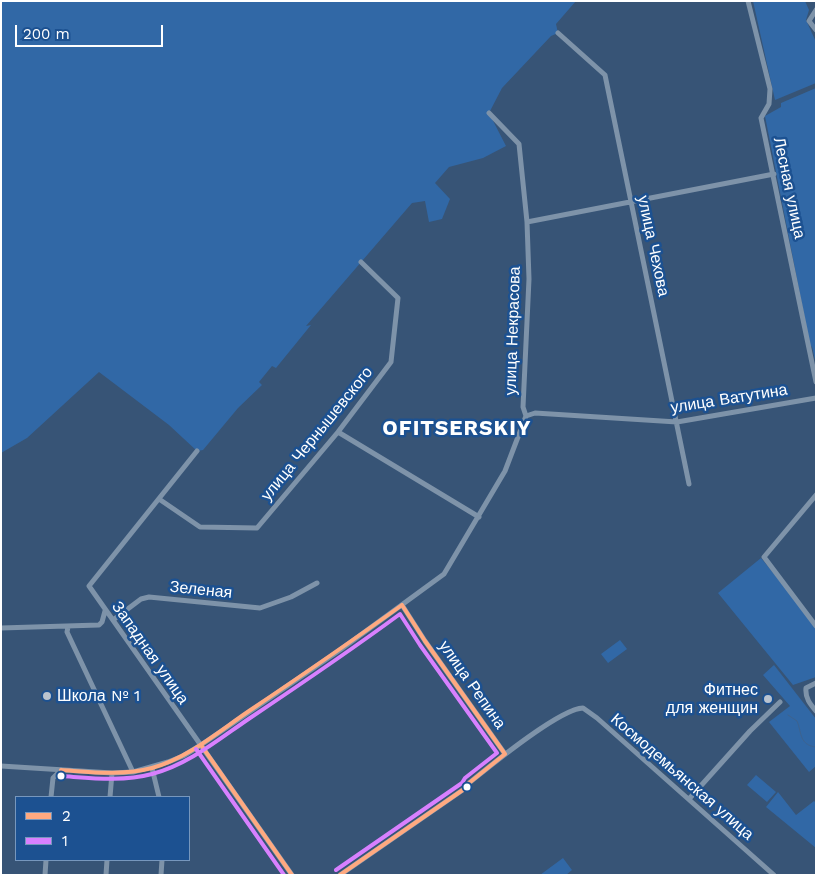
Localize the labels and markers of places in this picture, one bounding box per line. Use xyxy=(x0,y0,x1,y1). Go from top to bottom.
place label: Фитнес для женщин xyxy=(666,680,758,718)
place label: Школа № 1 xyxy=(57,686,140,706)
marker: Школа № 1 xyxy=(41,690,53,702)
marker: Фитнес для женщин xyxy=(762,693,774,705)
unlabelled marker xyxy=(56,771,66,781)
unlabelled marker xyxy=(462,782,472,792)

